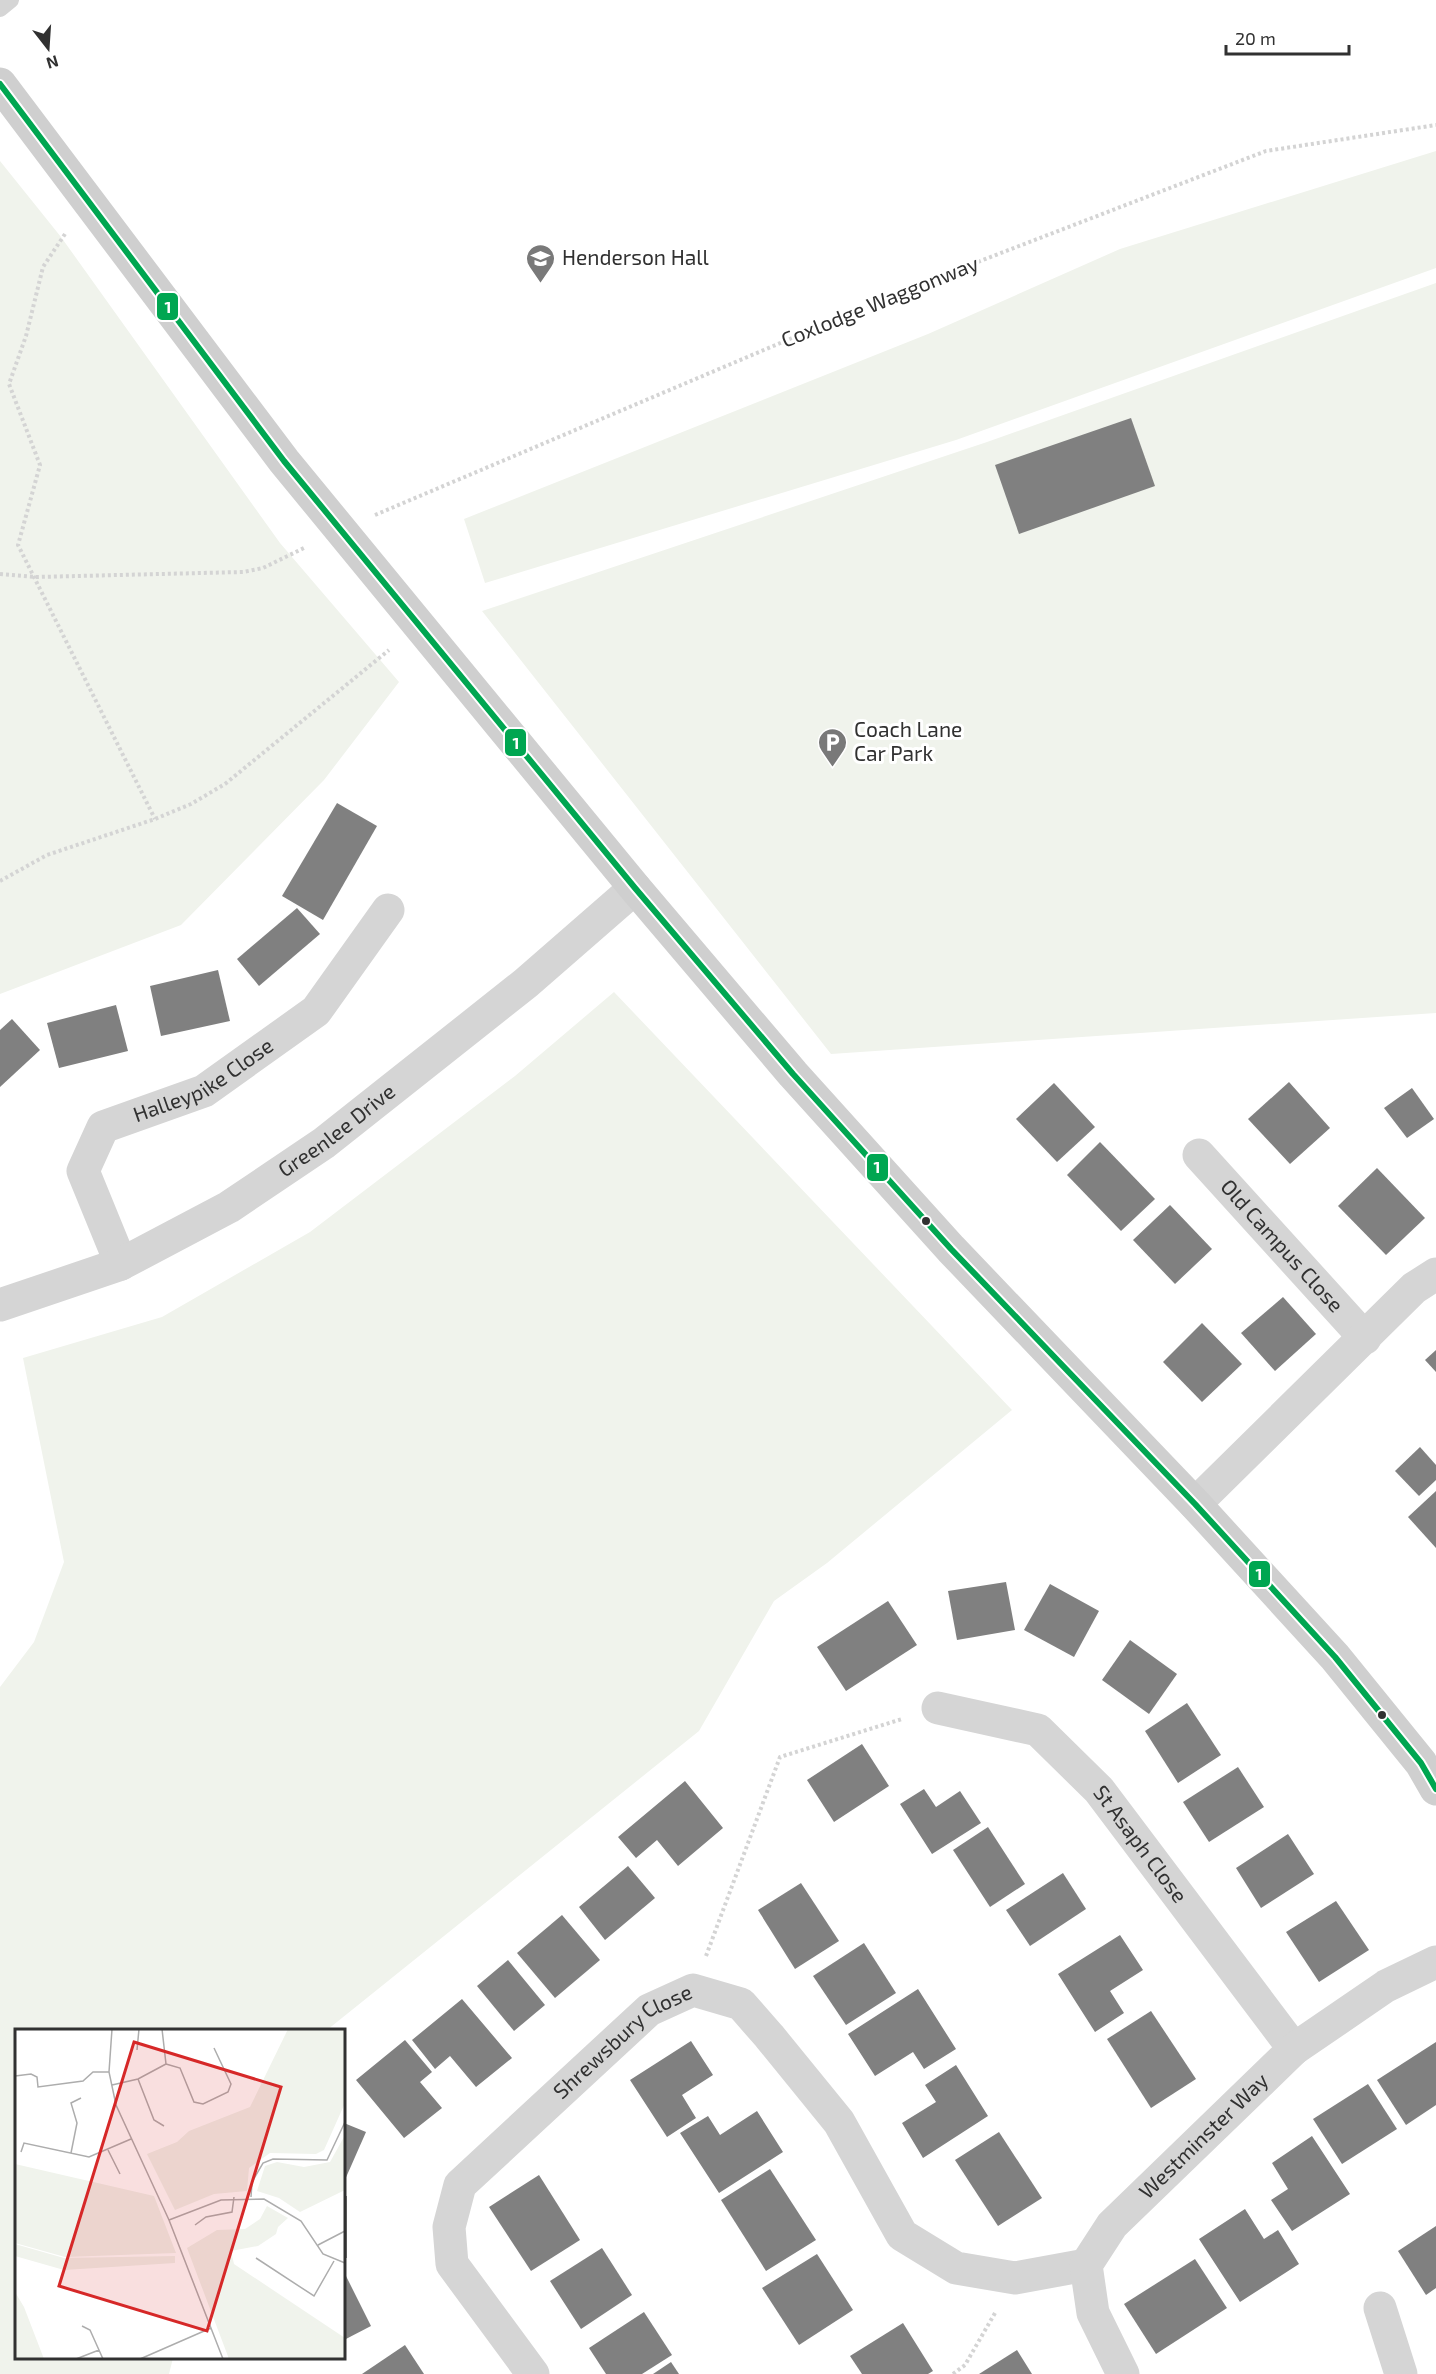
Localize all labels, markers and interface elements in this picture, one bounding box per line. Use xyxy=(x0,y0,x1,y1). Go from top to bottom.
north arrow xyxy=(18,18,78,78)
scale bar xyxy=(1226,18,1349,56)
text: 20 m xyxy=(1235,27,1276,49)
text: N xyxy=(44,52,61,74)
school or university icon: Henderson Hall xyxy=(525,242,557,284)
place label: Henderson Hall xyxy=(562,244,710,269)
street label: Coxlodge Waggonway xyxy=(777,250,982,352)
line badge: 1 xyxy=(156,292,179,321)
text: 1 xyxy=(165,297,171,316)
place label: Coach Lane Car Park xyxy=(854,716,962,765)
parking icon: Coach Lane Car Park xyxy=(817,726,849,768)
line badge: 1 xyxy=(504,728,527,757)
text: 1 xyxy=(513,733,519,752)
street label: Halleypike Close xyxy=(129,1032,277,1126)
street label: Greenlee Drive xyxy=(273,1078,399,1181)
line badge: 1 xyxy=(866,1153,889,1182)
text: 1 xyxy=(874,1157,880,1176)
street label: Old Campus Close xyxy=(1216,1174,1349,1317)
unlabelled marker xyxy=(920,1215,932,1227)
line badge: 1 xyxy=(1248,1560,1271,1588)
text: 1 xyxy=(1256,1564,1262,1583)
unlabelled marker xyxy=(1376,1709,1388,1721)
street label: St Asaph Close xyxy=(1089,1780,1193,1907)
street label: Shrewsbury Close xyxy=(548,1978,695,2103)
inset map xyxy=(15,2029,345,2359)
street label: Westminster Way xyxy=(1133,2067,1273,2203)

